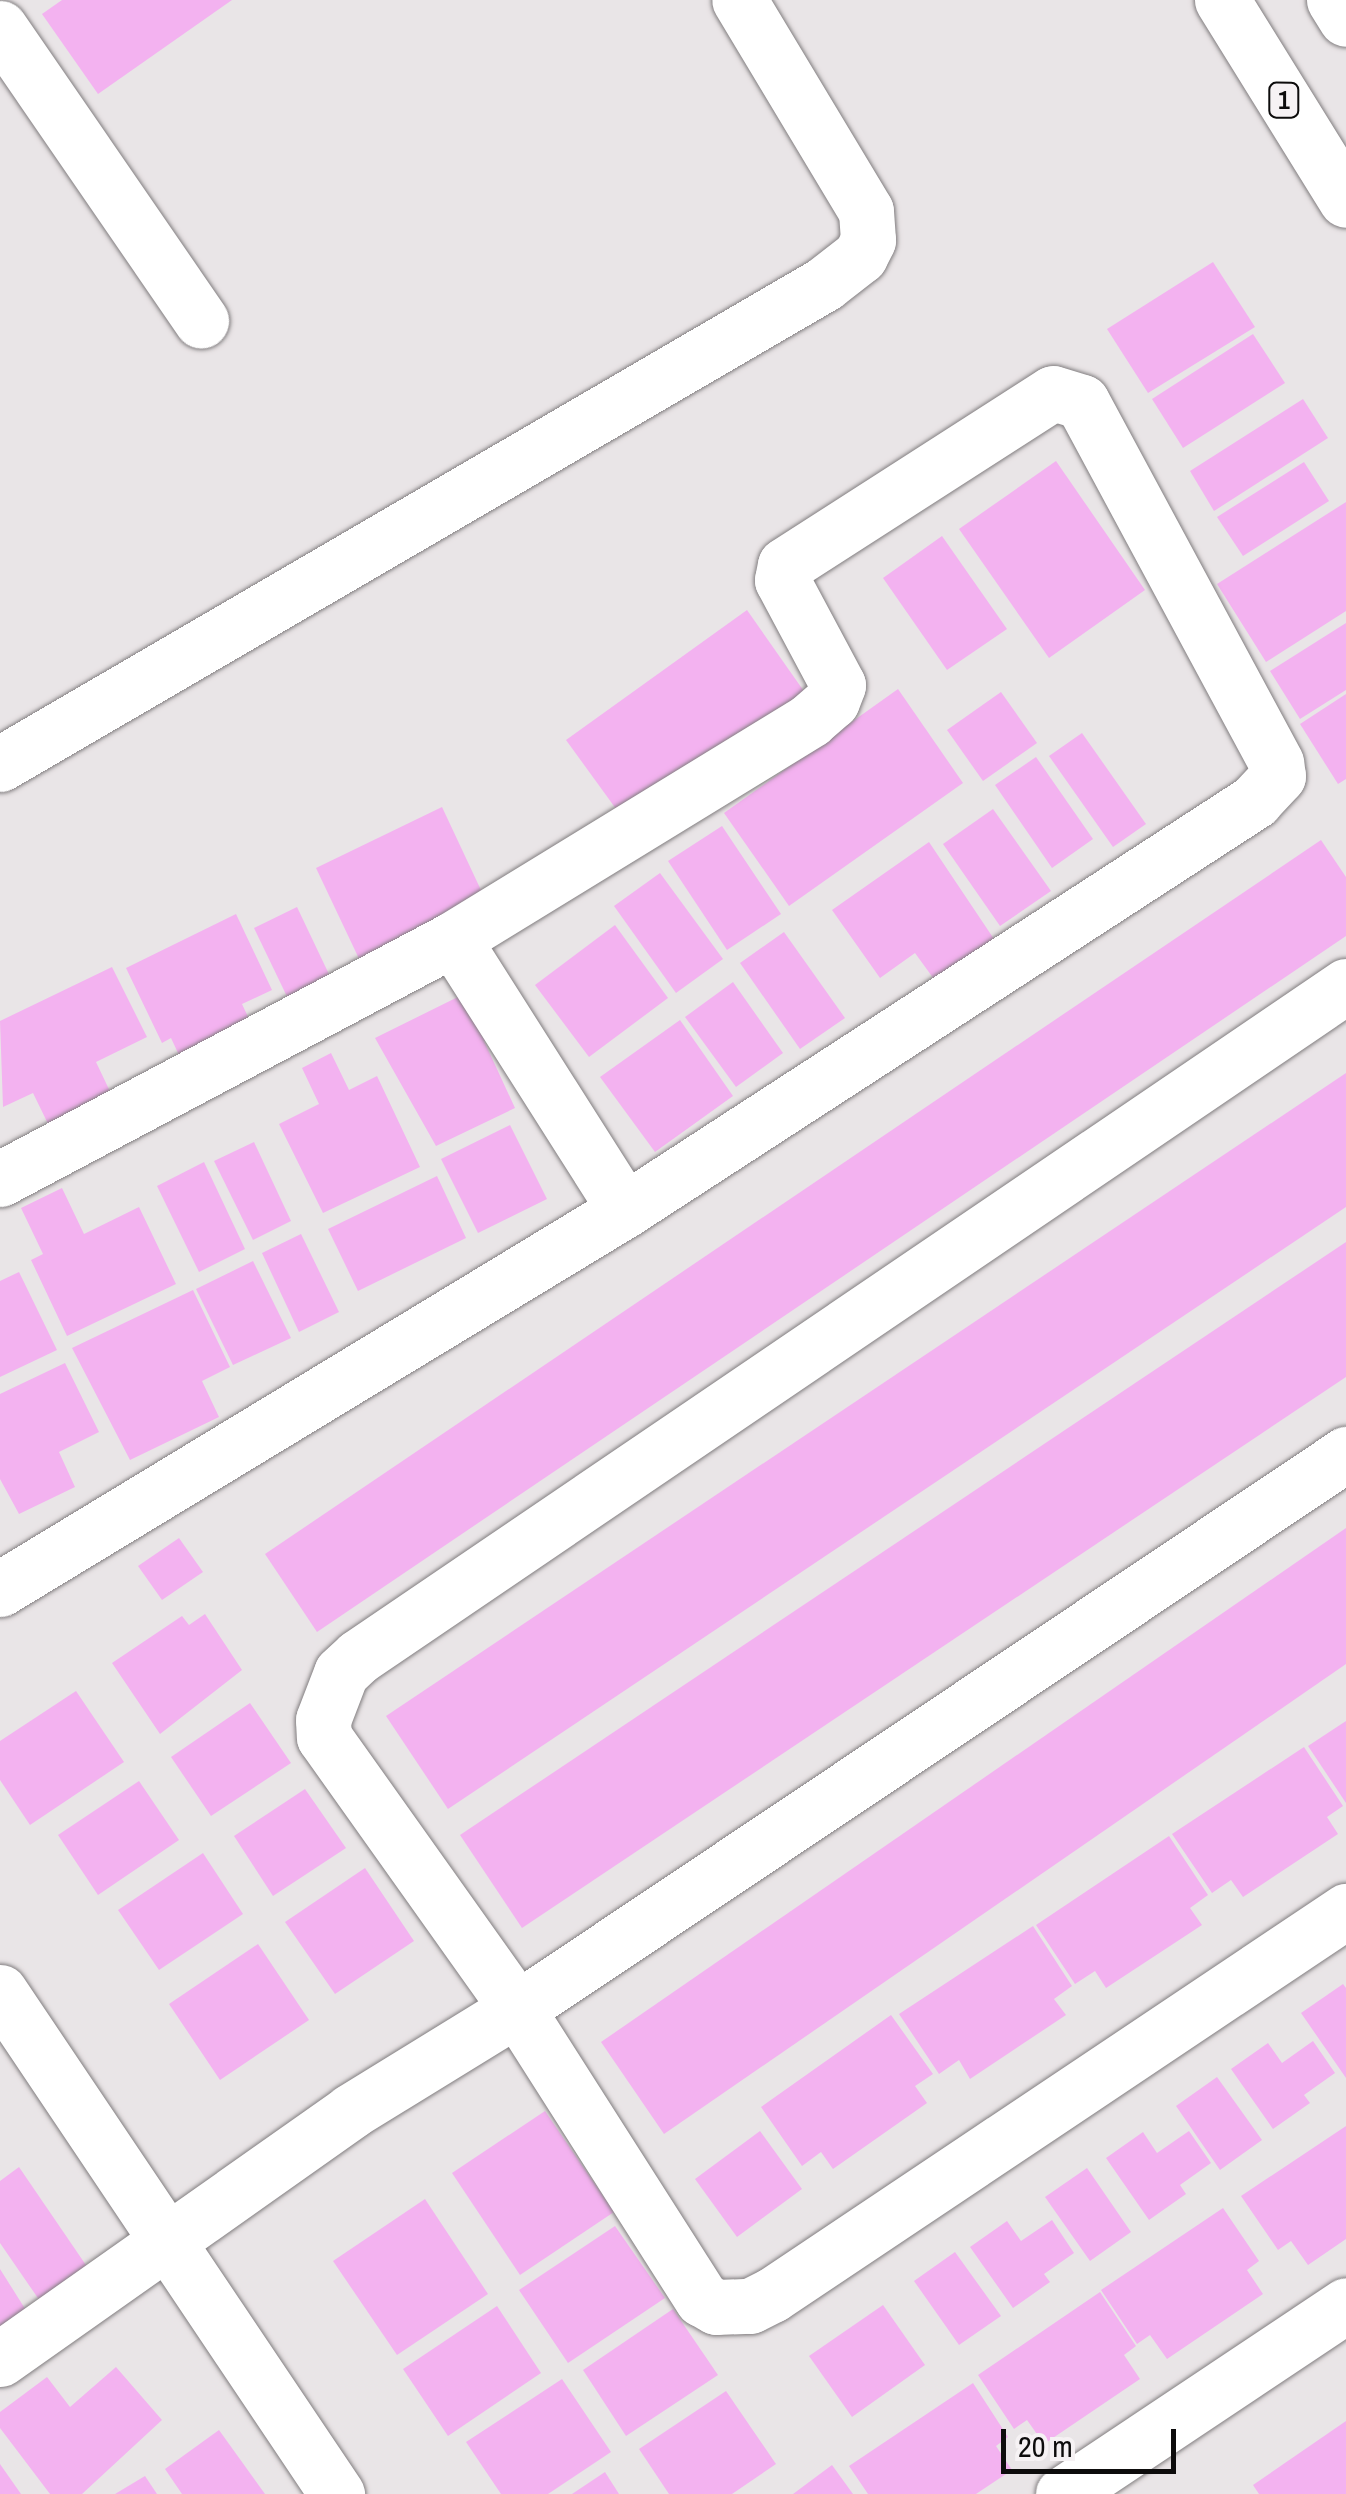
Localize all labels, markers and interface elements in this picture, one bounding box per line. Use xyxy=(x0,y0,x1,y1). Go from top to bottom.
road number: 1 xyxy=(1266,80,1302,120)
scale bar xyxy=(1006,2409,1181,2471)
text: 20 m xyxy=(1018,2426,1073,2466)

